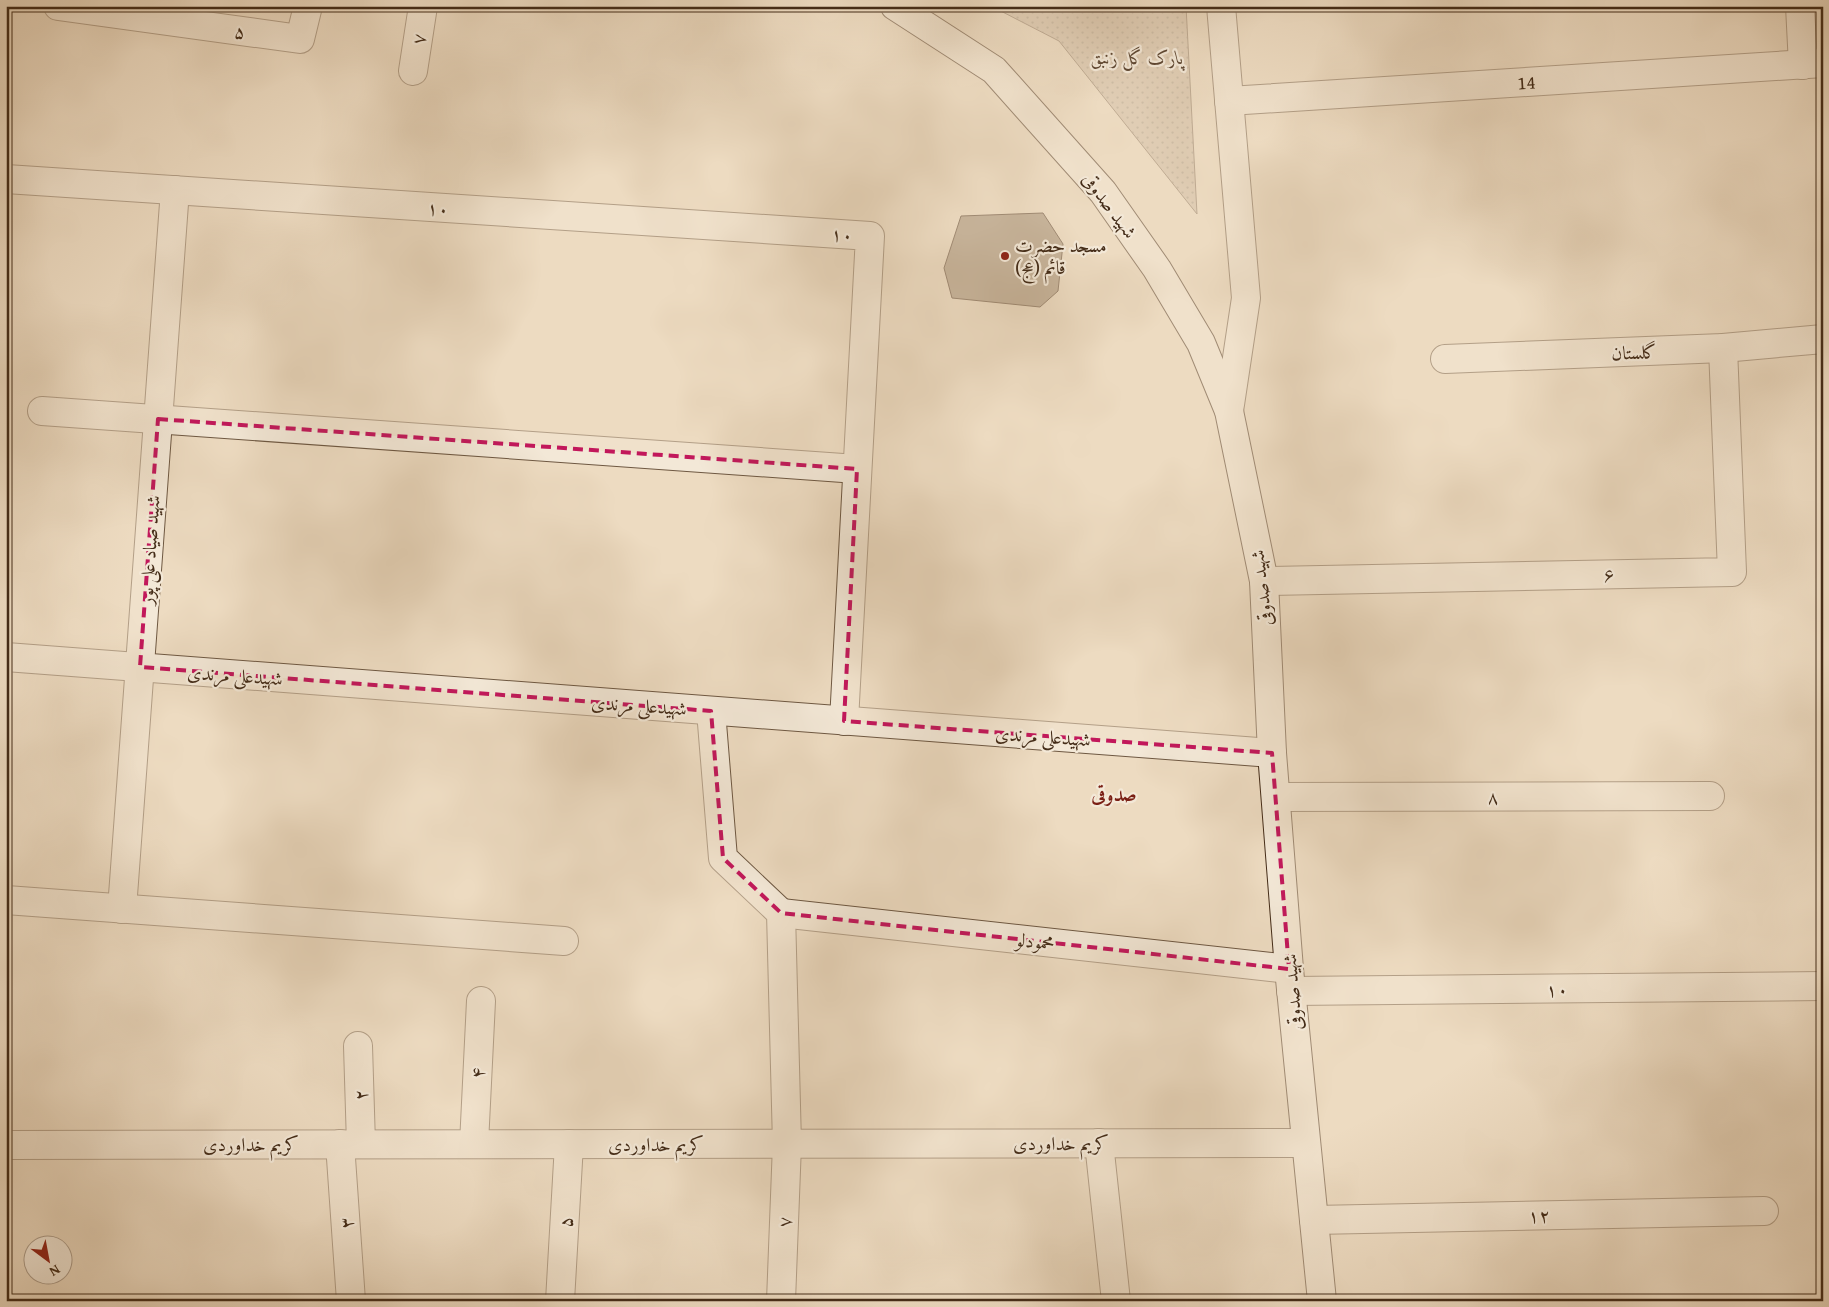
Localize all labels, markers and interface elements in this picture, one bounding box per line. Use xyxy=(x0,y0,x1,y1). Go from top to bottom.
street label: ۵ xyxy=(233,16,247,46)
street label: ۷ xyxy=(403,31,433,47)
park label: پارک گل زنبق xyxy=(1090,43,1185,71)
street label: 14 xyxy=(1516,67,1536,97)
street label: شهید صدوقی xyxy=(1076,166,1144,244)
street label: ۱۰ xyxy=(426,193,450,223)
street label: ۱۰ xyxy=(830,219,854,249)
place label: مسجد حضرت قائم (عج) xyxy=(1015,231,1107,284)
marker: مسجد حضرت قائم (عج) xyxy=(999,250,1011,262)
street label: گلستان xyxy=(1611,337,1657,367)
street label: شهید صیاد علی پور xyxy=(131,494,168,608)
street label: شهید صدوقی xyxy=(1242,548,1280,628)
street label: ۶ xyxy=(1603,560,1615,588)
street label: شهیدعلی مرندی xyxy=(186,658,284,693)
street label: شهیدعلی مرندی xyxy=(590,688,688,723)
street label: شهیدعلی مرندی xyxy=(994,719,1092,754)
district label: صدوقی xyxy=(1090,779,1137,808)
street label: ۸ xyxy=(1487,783,1499,811)
street label: محمودلو xyxy=(1012,925,1056,957)
street label: شهید صدوقی xyxy=(1275,953,1309,1031)
street label: ۱۰ xyxy=(1546,975,1568,1003)
street label: ۴ xyxy=(463,1067,491,1079)
street label: ۲ xyxy=(346,1089,374,1101)
street label: کریم خداوردی xyxy=(1013,1129,1109,1160)
street label: کریم خداوردی xyxy=(203,1130,299,1161)
street label: کریم خداوردی xyxy=(608,1130,704,1161)
street label: ۱۲ xyxy=(1528,1201,1550,1229)
street label: ۳ xyxy=(332,1216,360,1230)
street label: ۵ xyxy=(551,1216,579,1228)
street label: ۷ xyxy=(770,1216,798,1228)
north arrow xyxy=(22,1234,72,1284)
text: N xyxy=(45,1260,64,1282)

